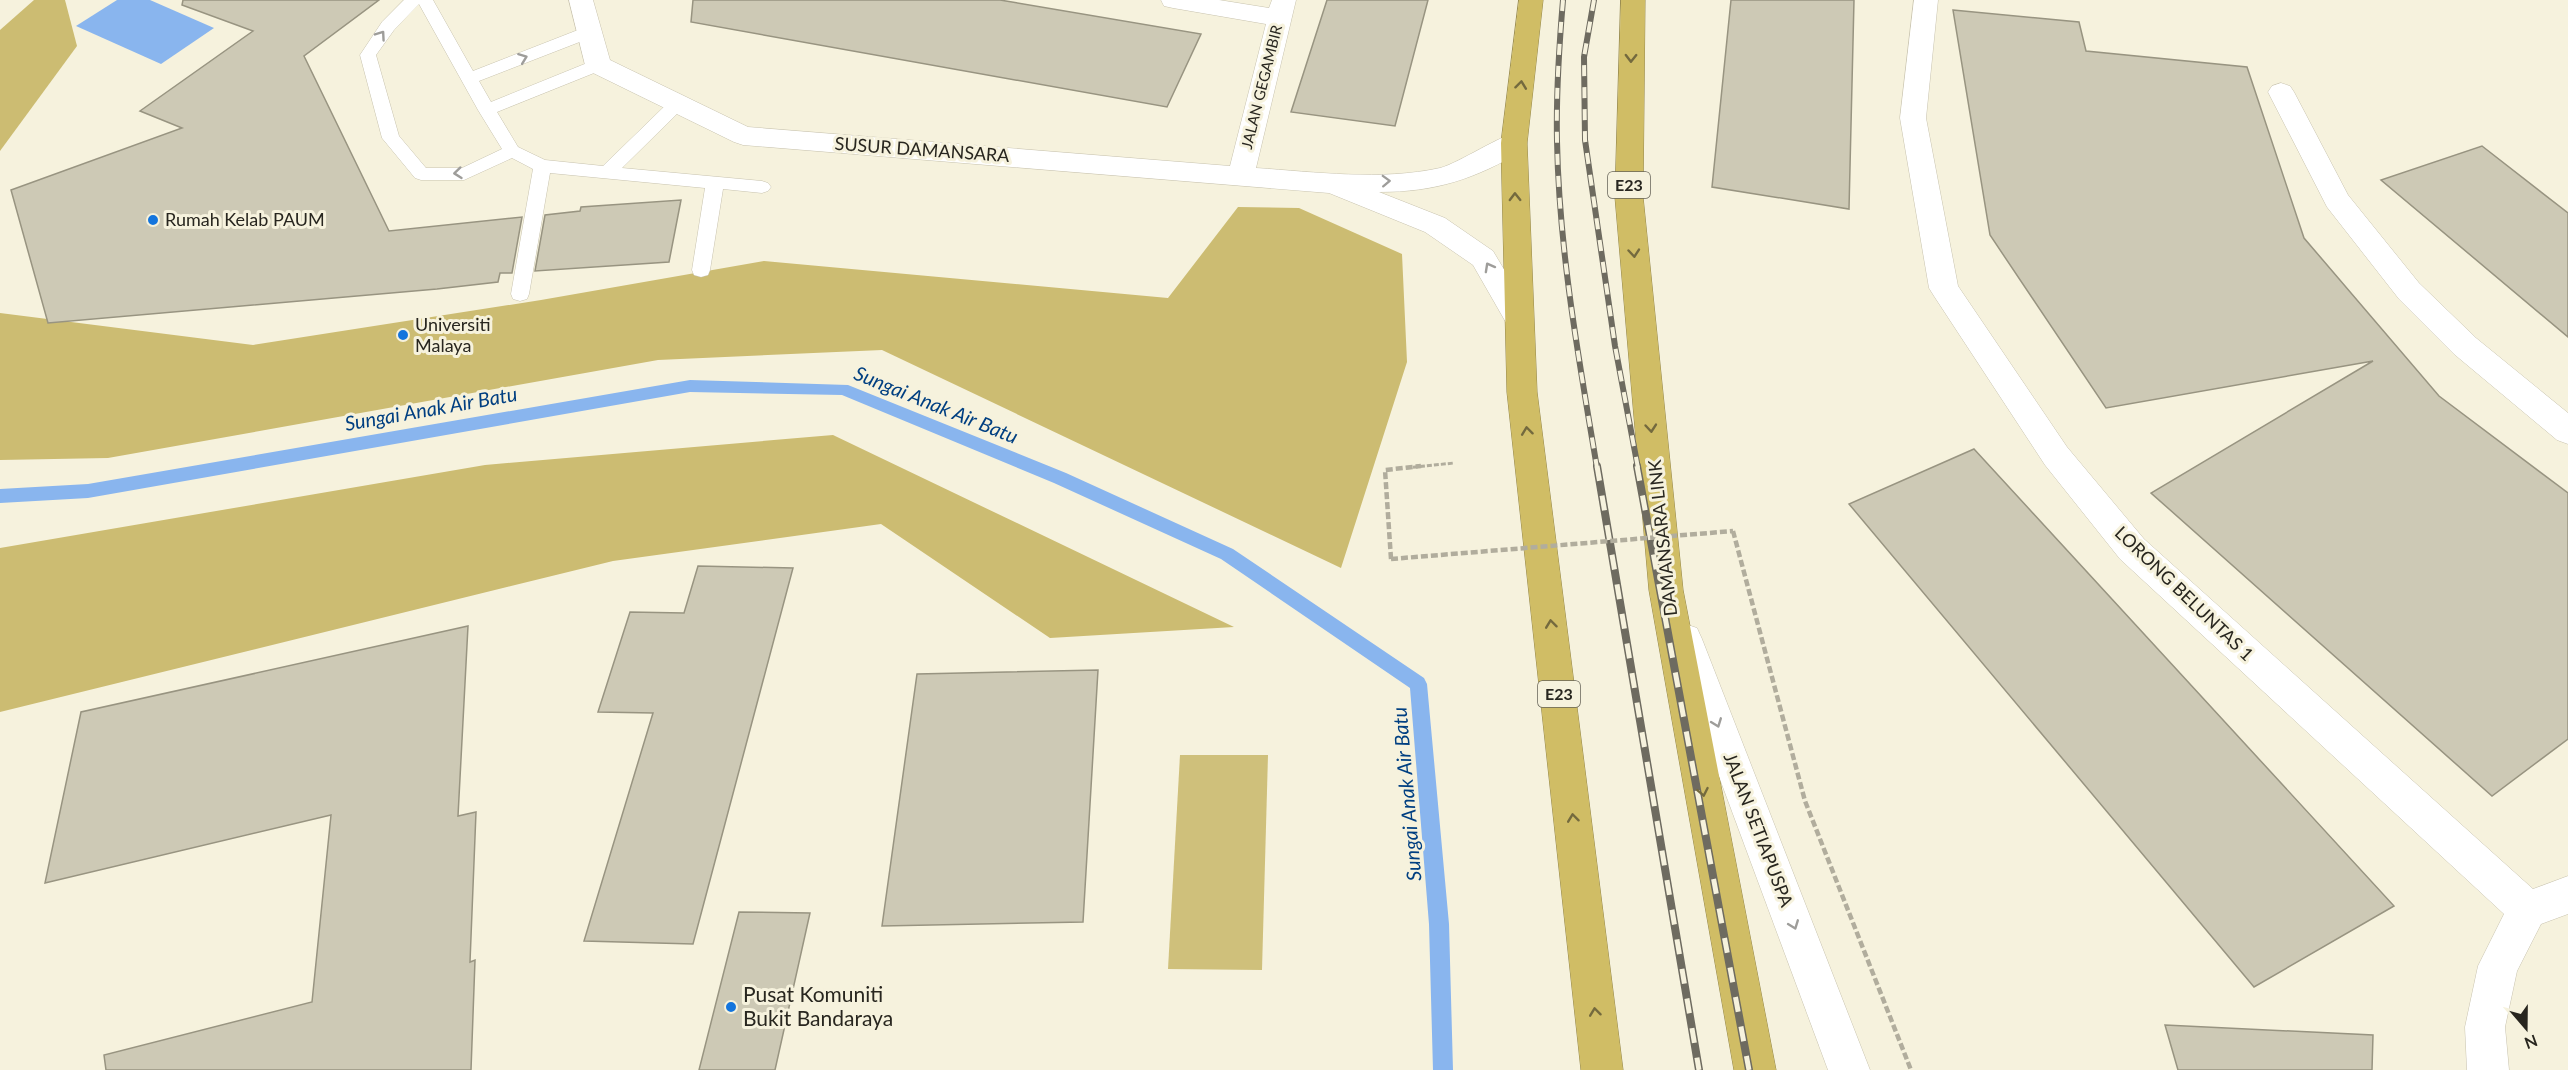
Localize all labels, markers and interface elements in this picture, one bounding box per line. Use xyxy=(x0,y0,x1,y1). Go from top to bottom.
street label: JALAN GEGAMBIR xyxy=(1237,22,1285,151)
one-way arrow xyxy=(374,31,385,42)
one-way arrow xyxy=(517,53,528,65)
one-way arrow xyxy=(1625,54,1637,63)
one-way arrow xyxy=(1515,81,1527,90)
street label: SUSUR DAMANSARA xyxy=(834,132,1011,166)
one-way arrow xyxy=(454,166,463,179)
road number: E23 xyxy=(1608,172,1650,198)
one-way arrow xyxy=(1382,175,1391,188)
one-way arrow xyxy=(1509,192,1522,201)
place label: Rumah Kelab PAUM xyxy=(165,208,325,230)
marker: Rumah Kelab PAUM xyxy=(146,213,160,227)
one-way arrow xyxy=(1627,248,1640,258)
one-way arrow xyxy=(1485,263,1496,274)
place label: Universiti Malaya xyxy=(415,313,491,356)
marker: Universiti Malaya xyxy=(396,328,410,342)
water label: Sungai Anak Air Batu xyxy=(851,360,1022,448)
water label: Sungai Anak Air Batu xyxy=(343,381,519,435)
one-way arrow xyxy=(1644,424,1657,433)
one-way arrow xyxy=(1521,426,1534,435)
street label: DAMANSARA LINK xyxy=(1643,459,1681,617)
street label: LORONG BELUNTAS 1 xyxy=(2111,521,2259,665)
one-way arrow xyxy=(1545,620,1558,629)
road number: E23 xyxy=(1538,681,1580,707)
water label: Sungai Anak Air Batu xyxy=(1386,706,1426,882)
one-way arrow xyxy=(1709,717,1722,728)
street label: JALAN SETIAPUSPA xyxy=(1719,749,1799,911)
one-way arrow xyxy=(1696,786,1709,796)
one-way arrow xyxy=(1567,814,1580,823)
one-way arrow xyxy=(1786,919,1799,929)
place label: Pusat Komuniti Bukit Bandaraya xyxy=(743,981,893,1030)
north arrow xyxy=(2496,998,2556,1058)
marker: Pusat Komuniti Bukit Bandaraya xyxy=(724,1000,738,1014)
one-way arrow xyxy=(1590,1007,1602,1016)
text: N xyxy=(2522,1032,2540,1054)

